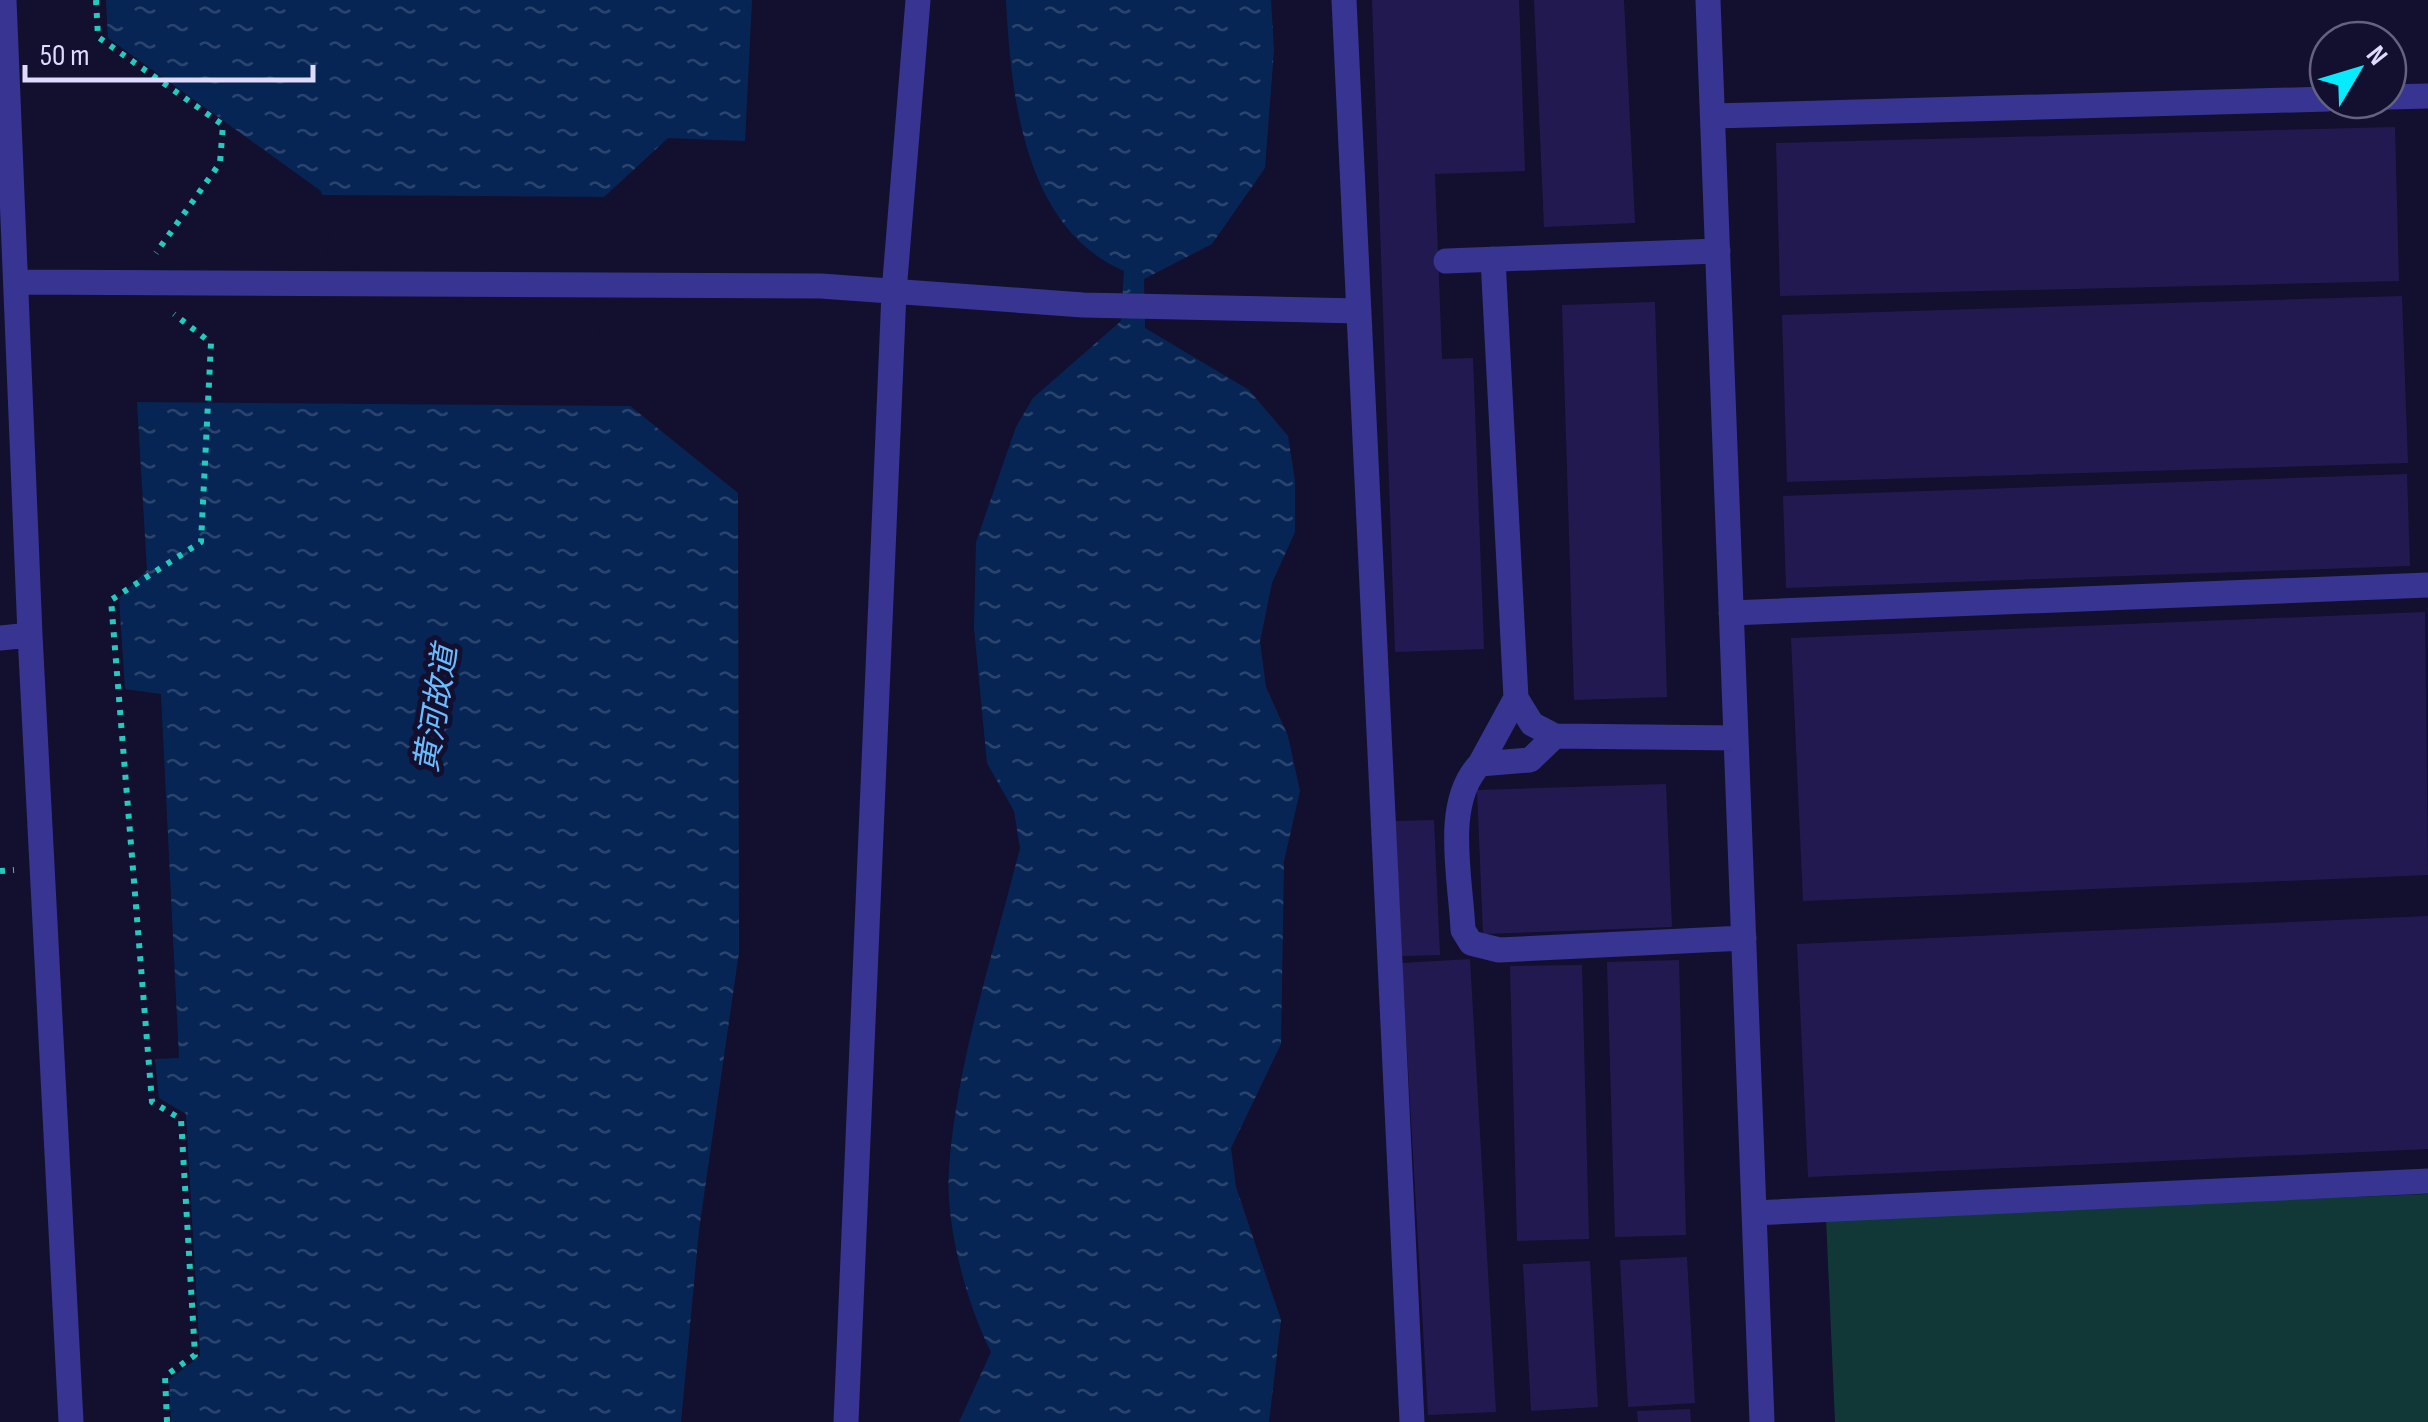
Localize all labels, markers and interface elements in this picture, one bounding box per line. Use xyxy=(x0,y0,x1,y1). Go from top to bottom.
scale bar xyxy=(25,20,312,82)
north arrow xyxy=(2308,20,2408,120)
text: 50 m xyxy=(40,38,89,74)
text: N xyxy=(2359,39,2394,72)
water label: 黄河故道 xyxy=(408,639,467,775)

